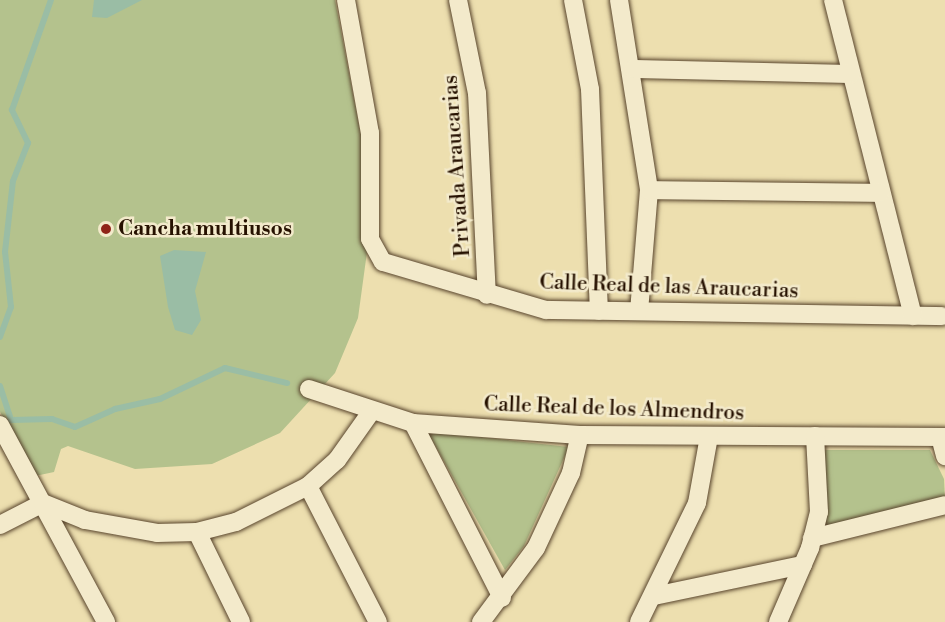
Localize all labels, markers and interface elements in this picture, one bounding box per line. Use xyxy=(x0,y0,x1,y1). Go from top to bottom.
street label: Privada Araucarias xyxy=(438,74,476,258)
place label: Cancha multiusos xyxy=(118,216,292,242)
marker: Cancha multiusos xyxy=(99,222,113,236)
street label: Calle Real de las Araucarias xyxy=(539,270,799,304)
street label: Calle Real de los Almendros xyxy=(483,392,745,426)

